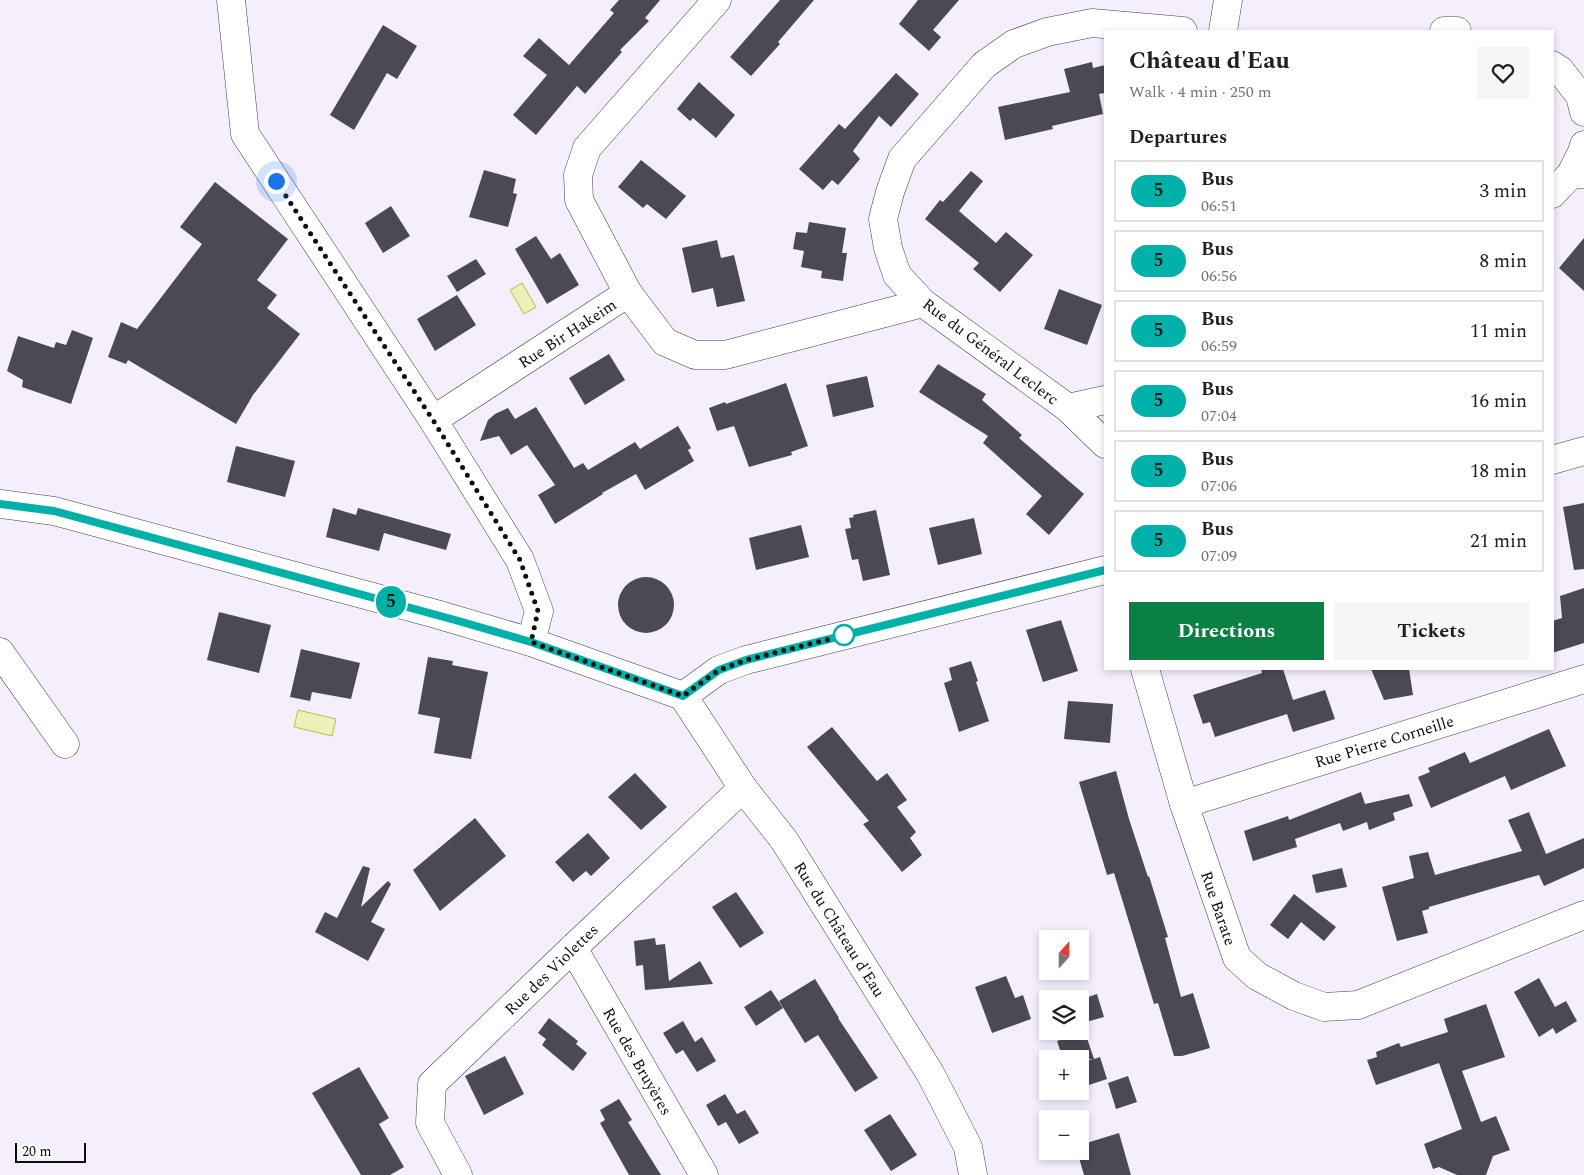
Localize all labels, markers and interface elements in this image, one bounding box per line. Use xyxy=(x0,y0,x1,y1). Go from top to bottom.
text: Château d'Eau xyxy=(1129,43,1290,79)
button: heart xyxy=(1477,47,1529,99)
text: Walk · 4 min · 250 m xyxy=(1129,80,1272,104)
text: Departures xyxy=(1129,123,1227,152)
text: Bus xyxy=(1201,165,1234,194)
your location xyxy=(264,169,289,194)
text: 5 xyxy=(1153,177,1164,204)
text: 3 min xyxy=(1479,177,1527,206)
text: 06:51 xyxy=(1201,194,1237,218)
text: Bus xyxy=(1201,235,1234,264)
text: 5 xyxy=(1153,247,1164,274)
text: 8 min xyxy=(1479,247,1527,276)
text: 06:56 xyxy=(1201,264,1237,288)
street label: Rue du Général Leclerc xyxy=(917,292,1064,411)
street label: Rue Bir Hakeim xyxy=(514,293,622,375)
text: Bus xyxy=(1201,305,1234,334)
text: 5 xyxy=(1153,317,1164,344)
text: 11 min xyxy=(1470,317,1527,346)
text: 06:59 xyxy=(1201,334,1237,358)
text: Bus xyxy=(1201,375,1234,404)
text: 5 xyxy=(1153,387,1164,414)
text: 16 min xyxy=(1470,387,1527,416)
text: 07:04 xyxy=(1201,404,1237,428)
text: Bus xyxy=(1201,445,1234,474)
text: 5 xyxy=(1153,457,1164,484)
text: 18 min xyxy=(1470,457,1527,486)
text: 07:06 xyxy=(1201,474,1237,498)
text: Bus xyxy=(1201,515,1234,544)
text: 5 xyxy=(1153,527,1164,554)
text: 21 min xyxy=(1470,527,1527,556)
text: 07:09 xyxy=(1201,544,1237,568)
line badge: 5 xyxy=(375,586,407,618)
text: 5 xyxy=(386,588,396,615)
button: Directions xyxy=(1129,602,1324,660)
button: Tickets xyxy=(1334,602,1529,660)
unlabelled marker xyxy=(833,624,855,646)
street label: Rue Pierre Corneille xyxy=(1312,709,1457,775)
street label: Rue du Château d'Eau xyxy=(788,857,891,1002)
street label: Rue Barate xyxy=(1194,868,1242,949)
street label: Rue des Violettes xyxy=(499,918,604,1021)
north arrow xyxy=(1039,930,1089,980)
map controls xyxy=(1039,930,1089,1160)
button: layers xyxy=(1039,990,1089,1040)
street label: Rue des Bruyères xyxy=(596,1003,678,1120)
button: + xyxy=(1039,1050,1089,1100)
button: − xyxy=(1039,1110,1089,1160)
scale bar xyxy=(15,1140,86,1163)
text: 20 m xyxy=(22,1141,52,1162)

